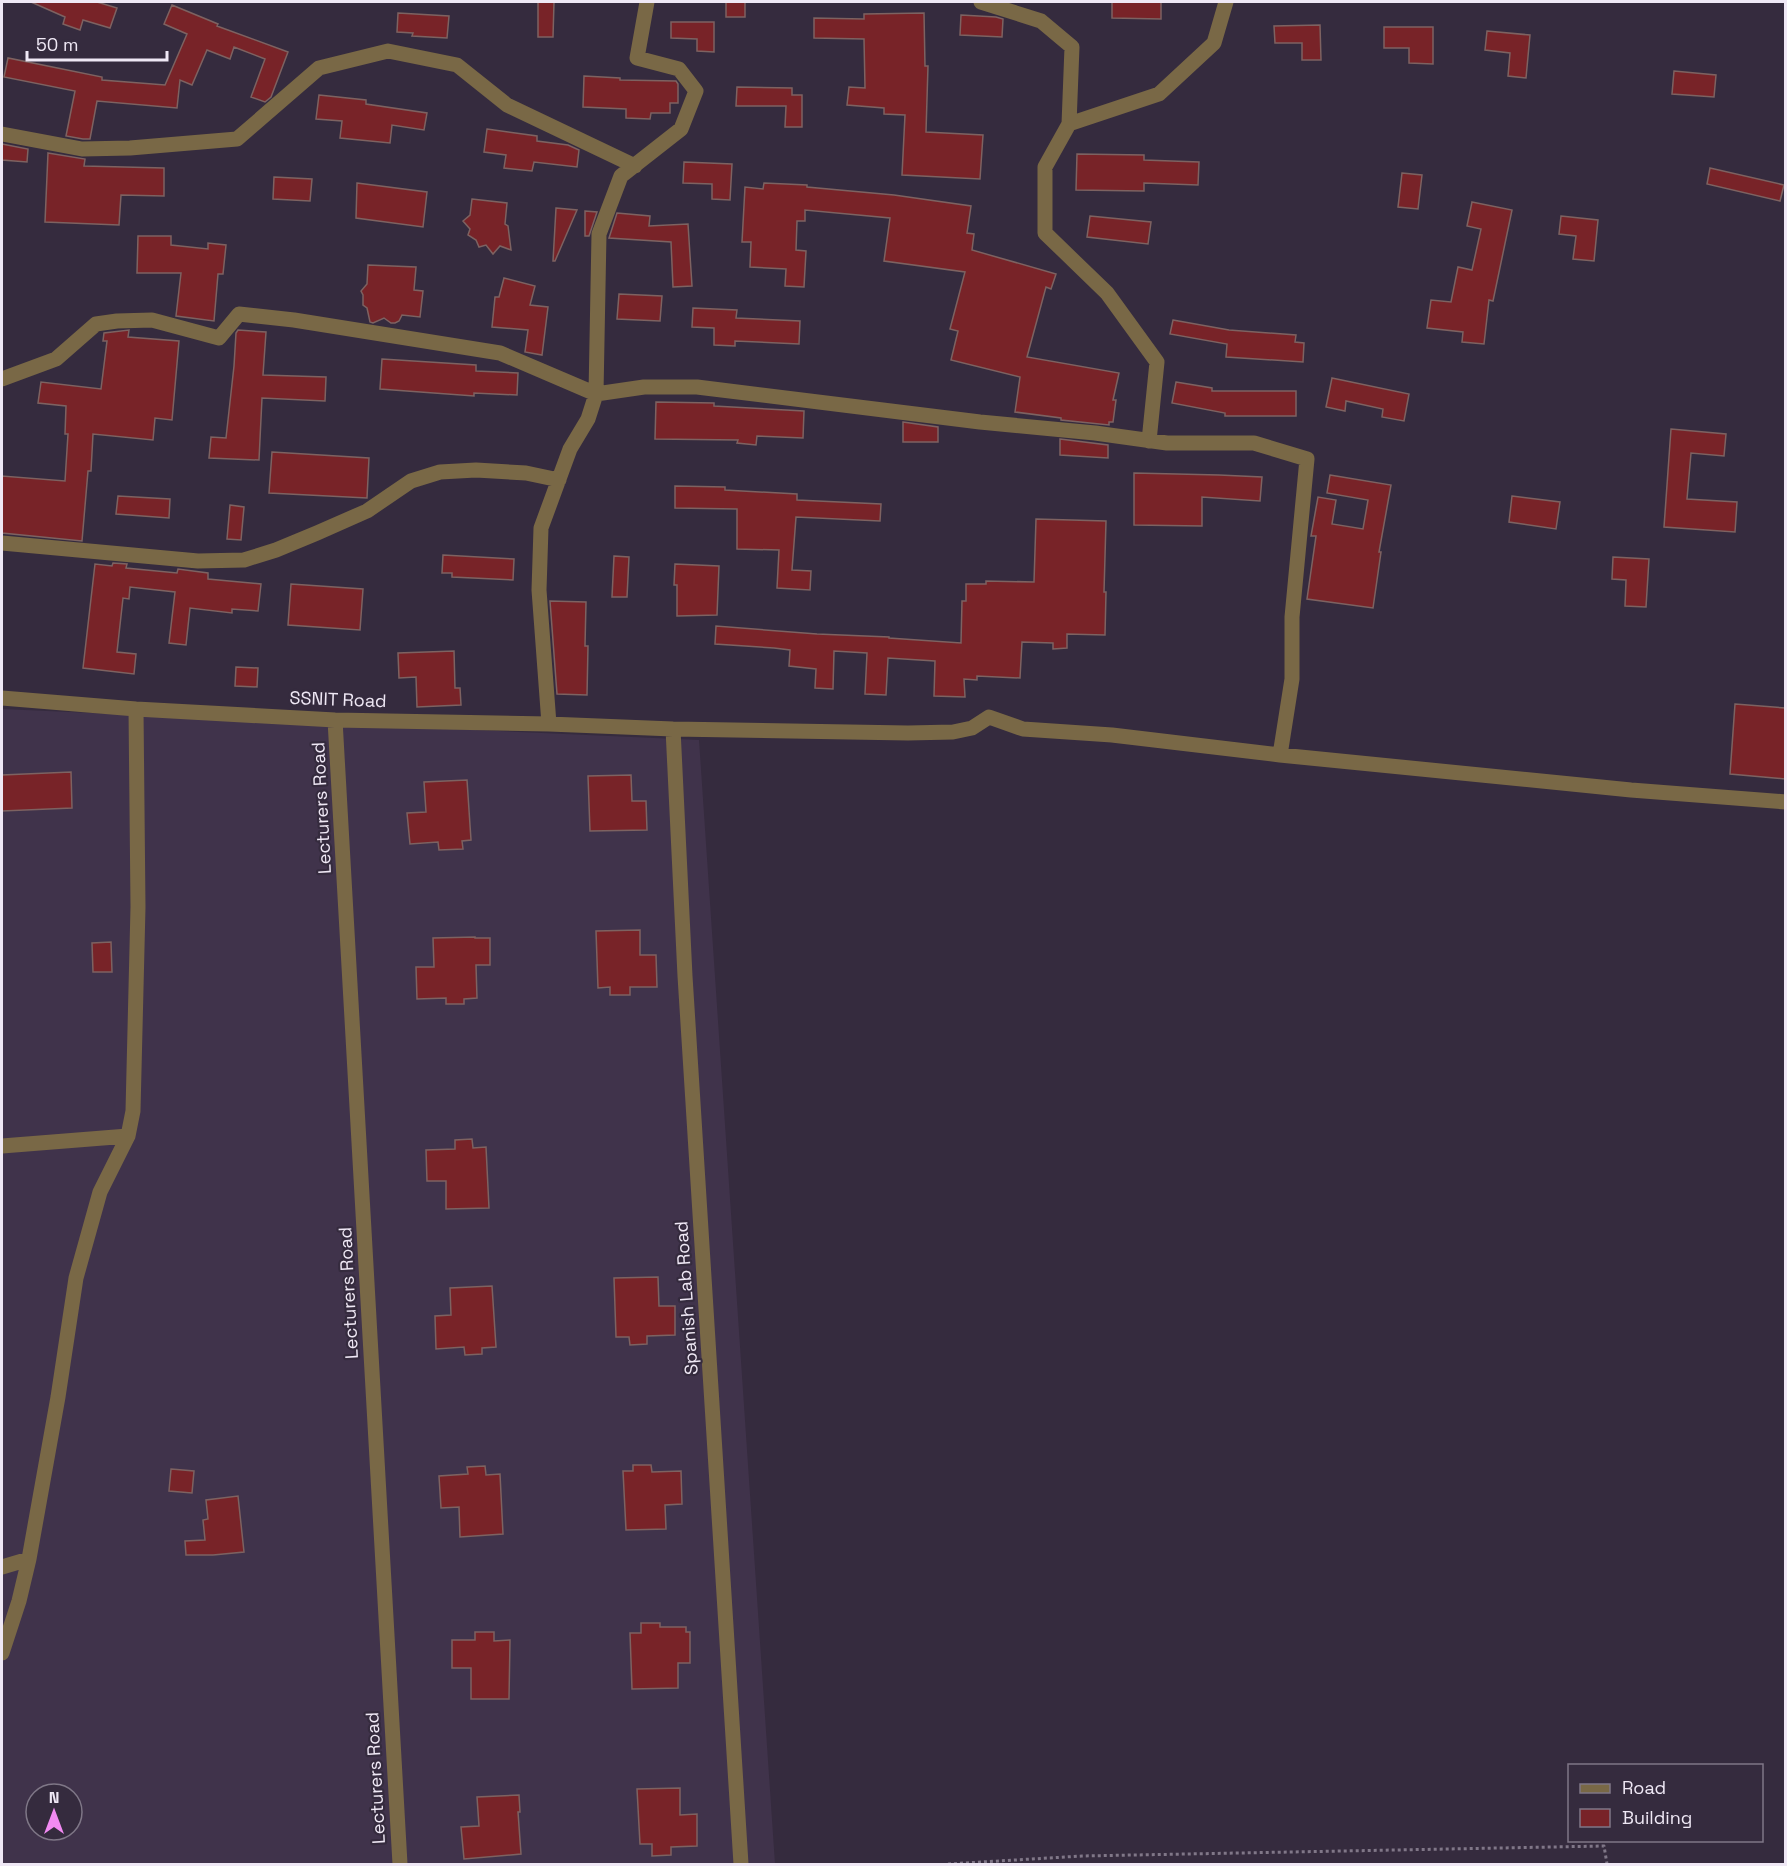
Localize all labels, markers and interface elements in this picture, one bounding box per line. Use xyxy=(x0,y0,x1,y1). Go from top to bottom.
scale bar xyxy=(27,24,166,62)
text: 50 m xyxy=(36,33,78,56)
street label: SSNIT Road xyxy=(289,686,387,712)
street label: Lecturers Road xyxy=(306,741,336,875)
street label: Spanish Lab Road xyxy=(669,1220,703,1376)
street label: Lecturers Road xyxy=(333,1226,363,1360)
street label: Lecturers Road xyxy=(360,1711,390,1845)
legend xyxy=(1568,1764,1763,1842)
text: Road xyxy=(1622,1776,1666,1799)
north arrow xyxy=(24,1782,84,1842)
text: N xyxy=(49,1787,59,1808)
text: Building xyxy=(1622,1806,1692,1829)

